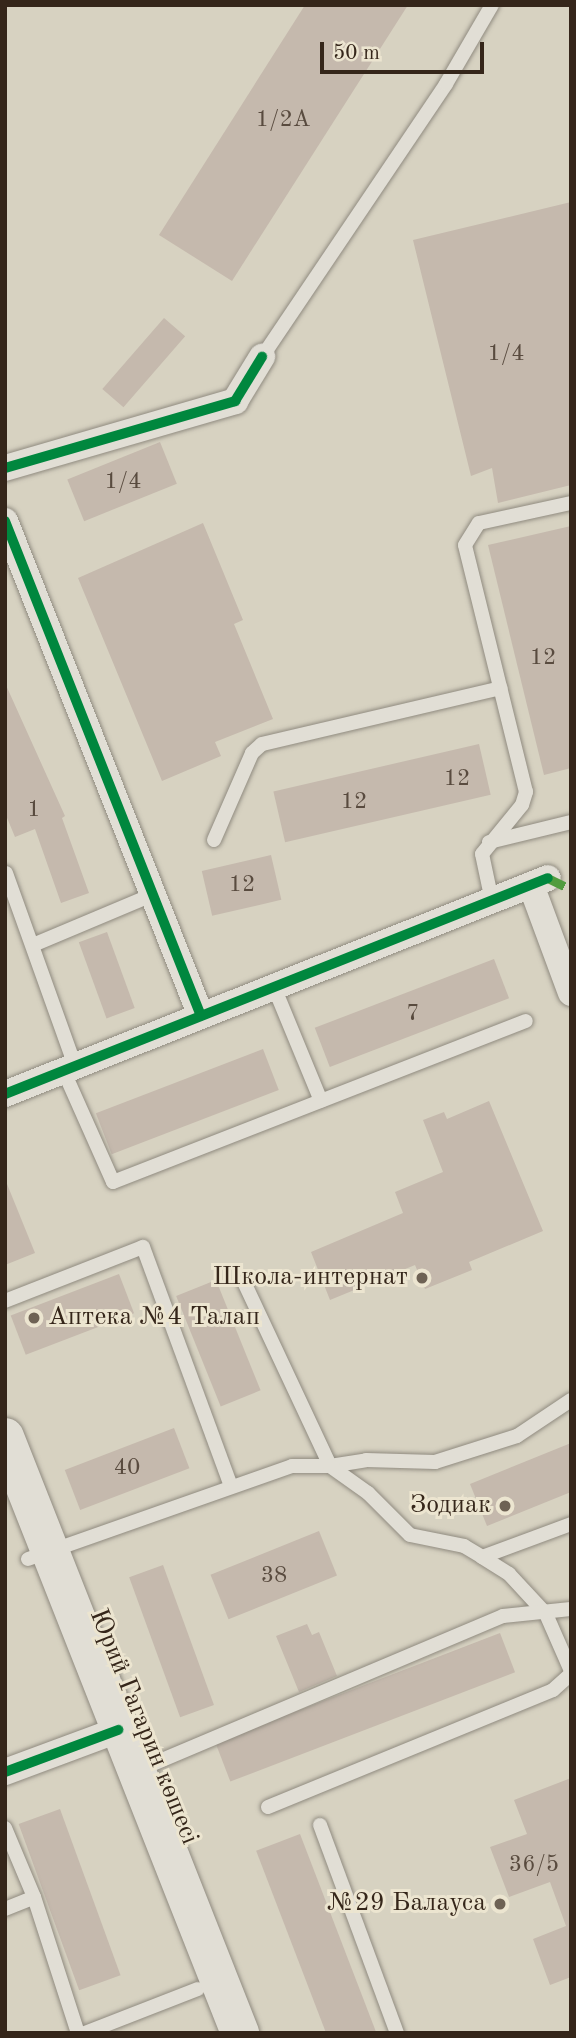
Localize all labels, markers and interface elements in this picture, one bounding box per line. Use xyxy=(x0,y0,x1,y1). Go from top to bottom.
scale bar xyxy=(324,28,489,72)
text: 50 m xyxy=(333,43,380,64)
house number: 1/2А xyxy=(256,106,310,134)
house number: 1/4 xyxy=(487,340,525,368)
house number: 1/4 xyxy=(104,468,142,496)
house number: 12 xyxy=(530,644,556,672)
house number: 12 xyxy=(444,765,470,793)
house number: 12 xyxy=(341,788,367,816)
house number: 1 xyxy=(27,796,41,824)
house number: 12 xyxy=(229,871,255,899)
house number: 7 xyxy=(406,1000,420,1028)
place label: Школа-интернат xyxy=(213,1262,408,1294)
marker: Школа-интернат xyxy=(414,1270,430,1286)
place label: Аптека №4 Талап xyxy=(48,1302,260,1334)
marker: Аптека №4 Талап xyxy=(26,1310,42,1326)
house number: 40 xyxy=(114,1454,140,1482)
place label: Зодиак xyxy=(410,1490,491,1522)
marker: Зодиак xyxy=(497,1498,513,1514)
house number: 38 xyxy=(261,1562,287,1590)
street label: Юрий Гагарин көшесі xyxy=(81,1605,205,1849)
house number: 36/5 xyxy=(509,1851,559,1879)
place label: №29 Балауса xyxy=(327,1888,486,1920)
marker: №29 Балауса xyxy=(492,1896,508,1912)

